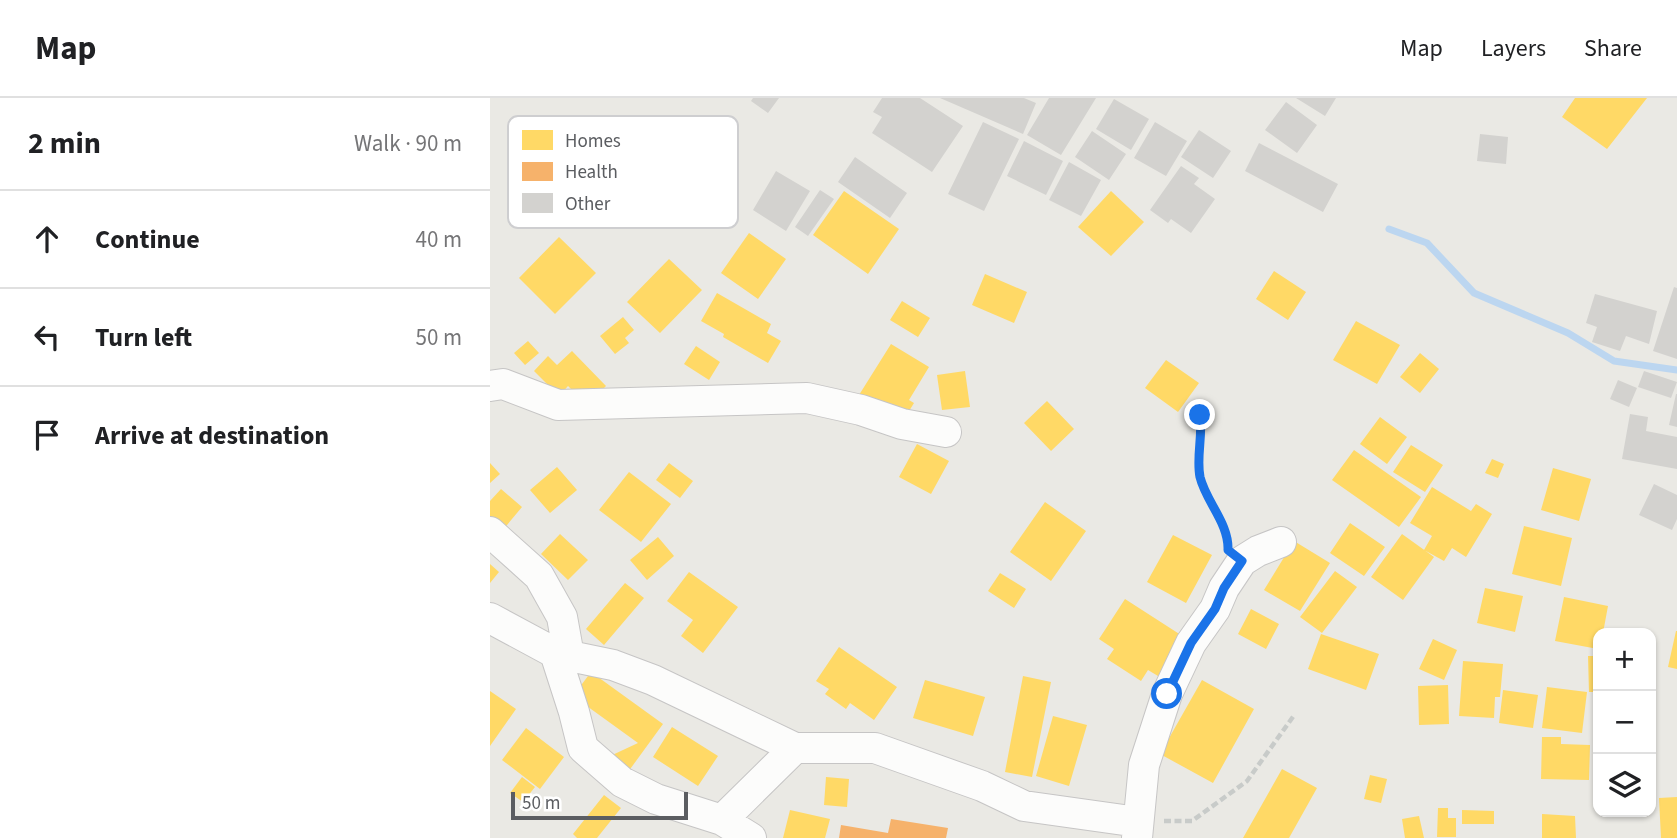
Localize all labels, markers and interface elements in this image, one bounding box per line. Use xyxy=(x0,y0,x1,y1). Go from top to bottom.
text: Map xyxy=(35,25,96,72)
text: Map xyxy=(1400,31,1443,66)
text: Layers xyxy=(1481,31,1546,66)
text: Share xyxy=(1584,31,1642,66)
legend xyxy=(508,116,738,228)
text: 2 min xyxy=(28,122,101,165)
text: Walk · 90 m xyxy=(354,127,462,160)
text: Homes xyxy=(565,128,621,155)
text: Health xyxy=(565,159,618,186)
text: Other xyxy=(565,191,611,218)
icon: ahead xyxy=(28,220,66,258)
text: Continue xyxy=(95,221,200,258)
text: 40 m xyxy=(415,223,462,256)
icon: left xyxy=(28,318,66,356)
text: Turn left xyxy=(95,319,192,356)
text: 50 m xyxy=(415,321,462,354)
route end xyxy=(1184,399,1215,430)
icon: arrive xyxy=(28,416,66,454)
text: Arrive at destination xyxy=(95,417,329,454)
map controls xyxy=(1593,628,1656,817)
button: + xyxy=(1593,628,1656,691)
route start xyxy=(1151,678,1182,709)
button: − xyxy=(1593,691,1656,754)
button: layers xyxy=(1593,754,1656,817)
scale bar xyxy=(511,789,688,821)
text: 50 m xyxy=(522,790,560,817)

